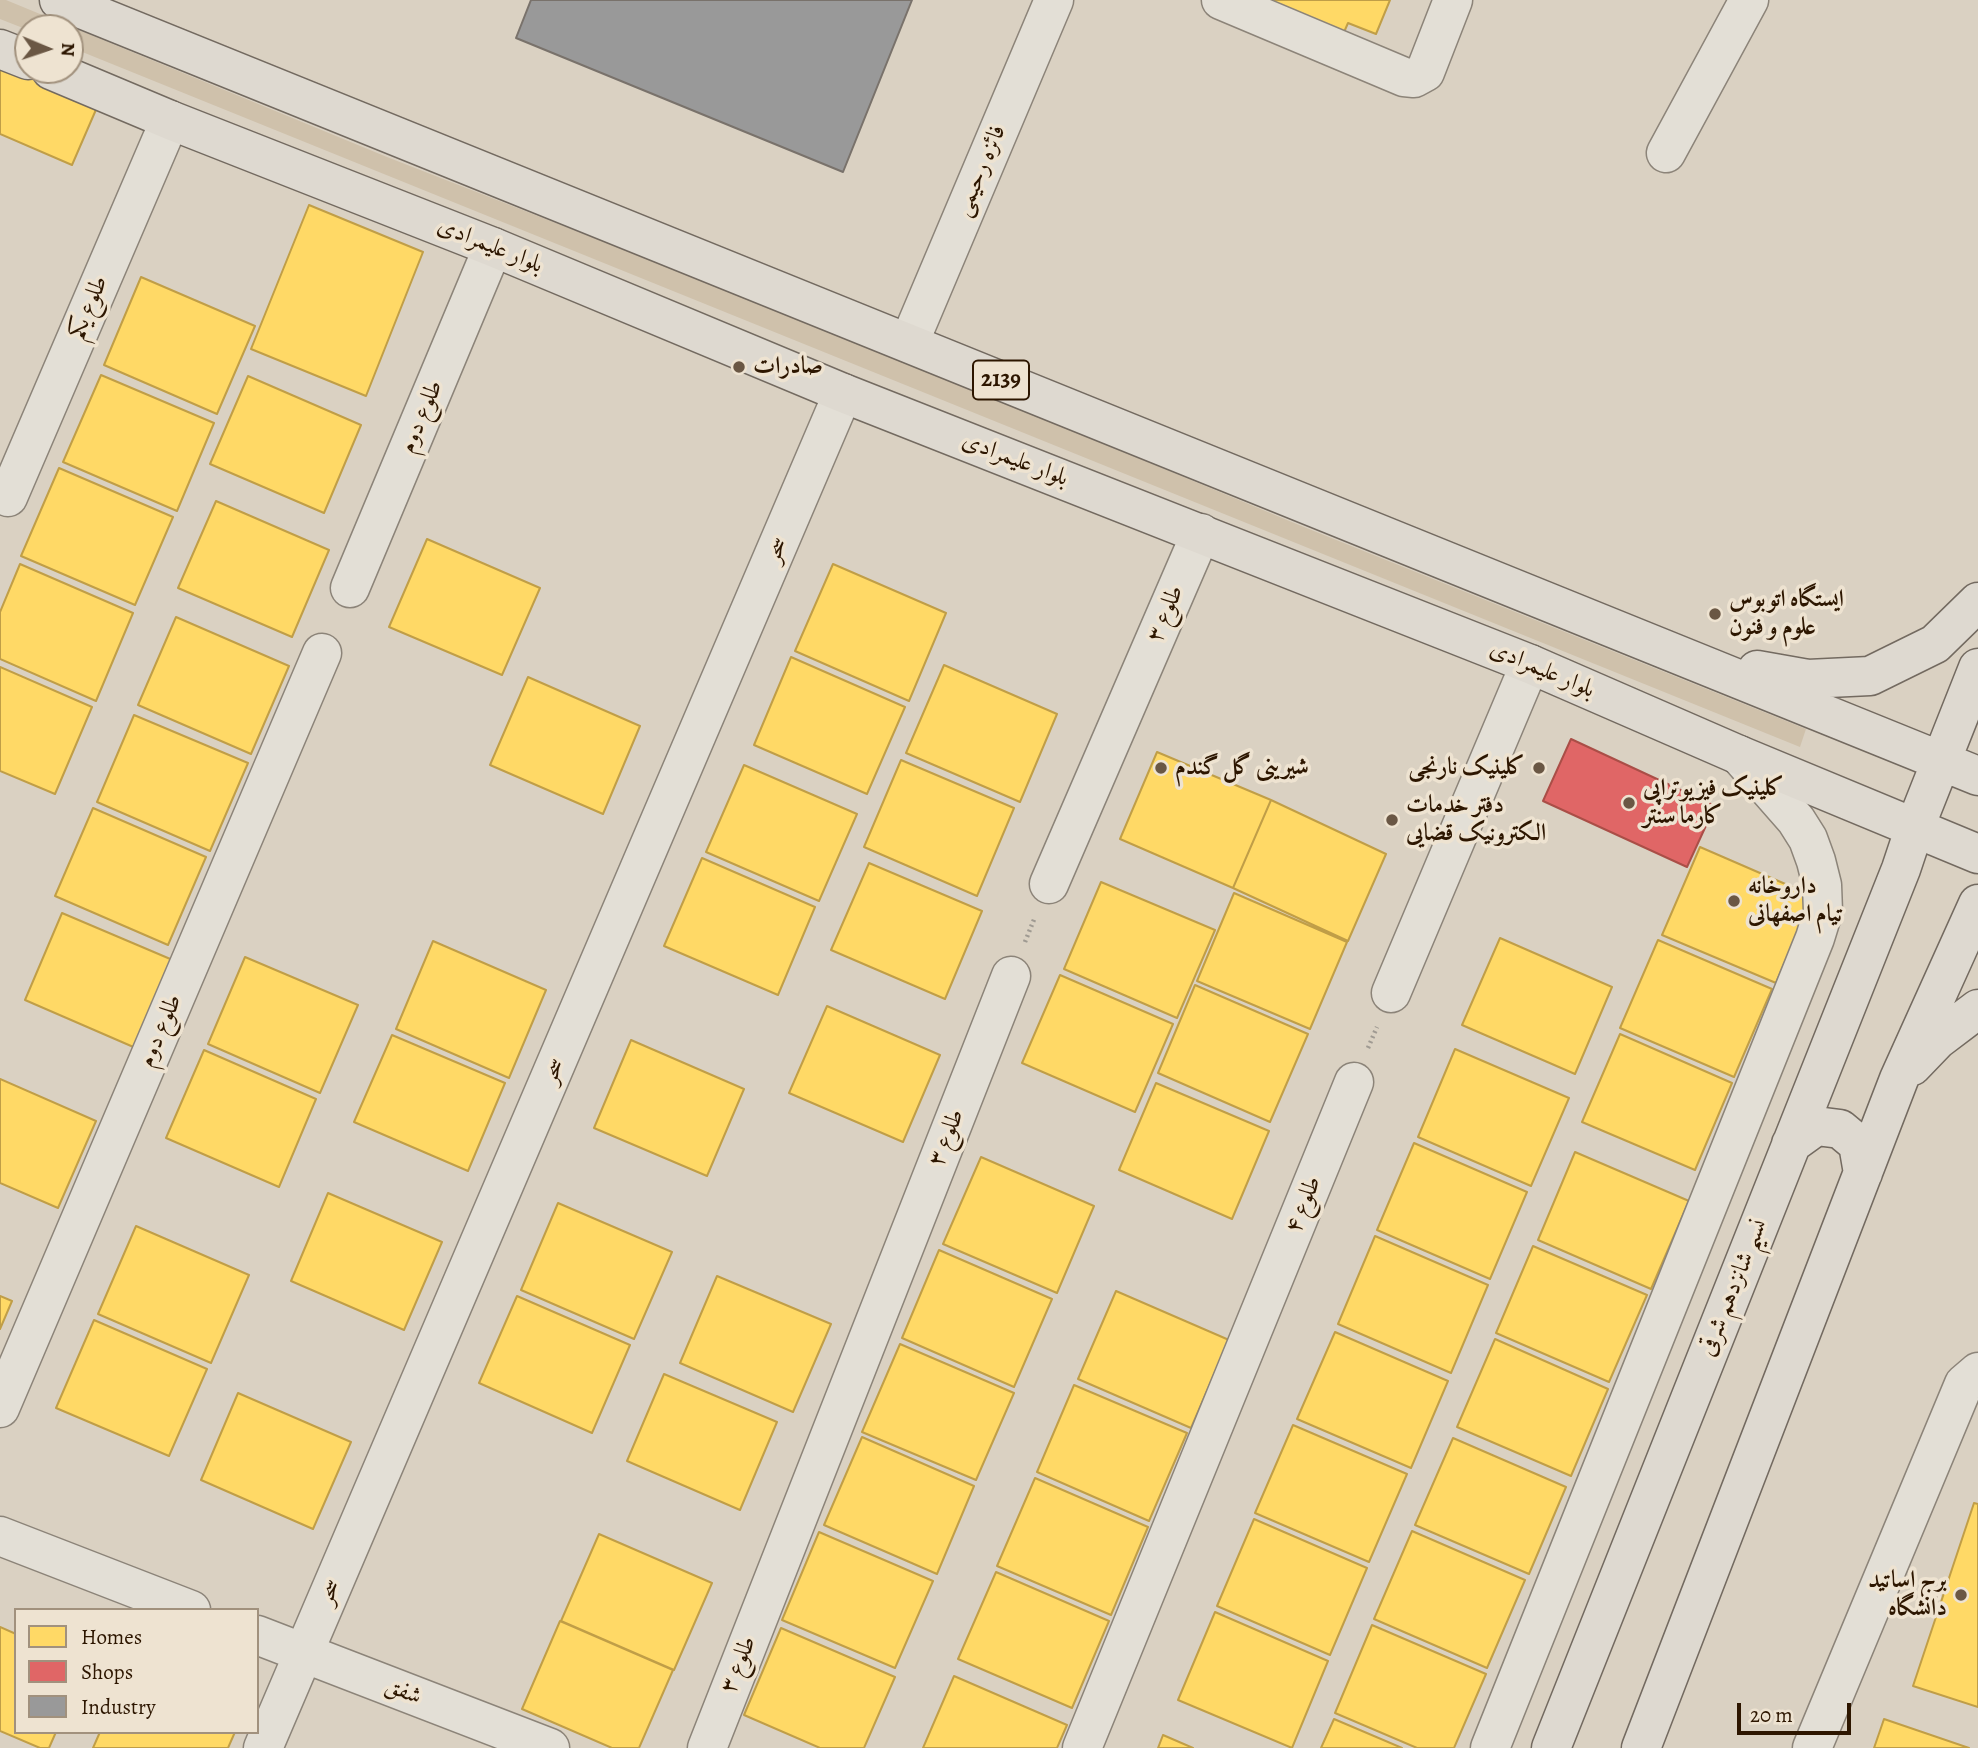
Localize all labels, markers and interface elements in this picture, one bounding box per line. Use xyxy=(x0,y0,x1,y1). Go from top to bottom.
north arrow xyxy=(14,14,84,84)
text: N xyxy=(55,42,81,57)
street label: فائزه رحیمی xyxy=(949,121,1013,221)
street label: بلوار علیمرادی xyxy=(433,212,547,280)
street label: طلوع یکم xyxy=(63,272,115,344)
place label: صادرات xyxy=(753,353,823,381)
marker: صادرات xyxy=(731,359,747,375)
road number: 2139 xyxy=(973,360,1029,400)
street label: طلوع دوم xyxy=(394,376,450,458)
street label: بلوار علیمرادی xyxy=(958,427,1072,493)
street label: سحر xyxy=(759,533,795,567)
street label: طلوع ۳ xyxy=(1141,581,1191,647)
place label: ایستگاه اتوبوس علوم و فنون xyxy=(1729,586,1844,642)
marker: ایستگاه اتوبوس علوم و فنون xyxy=(1707,606,1723,622)
street label: بلوار علیمرادی xyxy=(1485,635,1599,705)
place label: شیرینی گل گندم xyxy=(1175,754,1309,782)
place label: کلینیک نارنجی xyxy=(1408,754,1525,782)
marker: شیرینی گل گندم xyxy=(1153,760,1169,776)
marker: کلینیک نارنجی xyxy=(1531,760,1547,776)
place label: کلینیک فیزیوتراپی کارما سنتر xyxy=(1643,775,1784,831)
place label: دفتر خدمات الکترونیک قضایی xyxy=(1406,792,1546,848)
marker: کلینیک فیزیوتراپی کارما سنتر xyxy=(1621,795,1637,811)
marker: دفتر خدمات الکترونیک قضایی xyxy=(1384,812,1400,828)
place label: داروخانه تیام اصفهانی xyxy=(1748,873,1844,929)
marker: داروخانه تیام اصفهانی xyxy=(1726,893,1742,909)
street label: طلوع دوم xyxy=(133,990,189,1072)
street label: سحر xyxy=(536,1054,572,1088)
street label: طلوع ۳ xyxy=(923,1105,971,1171)
street label: طلوع ۴ xyxy=(1280,1172,1328,1238)
street label: نسیم شانزدهم شرقی xyxy=(1693,1215,1775,1361)
place label: برج اساتید دانشگاه xyxy=(1868,1567,1947,1623)
street label: سحر xyxy=(312,1575,348,1609)
marker: برج اساتید دانشگاه xyxy=(1953,1587,1969,1603)
legend xyxy=(14,1608,259,1734)
text: Homes xyxy=(81,1623,142,1651)
street label: طلوع ۳ xyxy=(715,1632,763,1698)
text: Shops xyxy=(81,1658,133,1686)
street label: شفق xyxy=(380,1672,426,1712)
scale bar xyxy=(1740,1688,1854,1732)
text: Industry xyxy=(81,1693,156,1721)
text: 20 m xyxy=(1750,1701,1793,1729)

